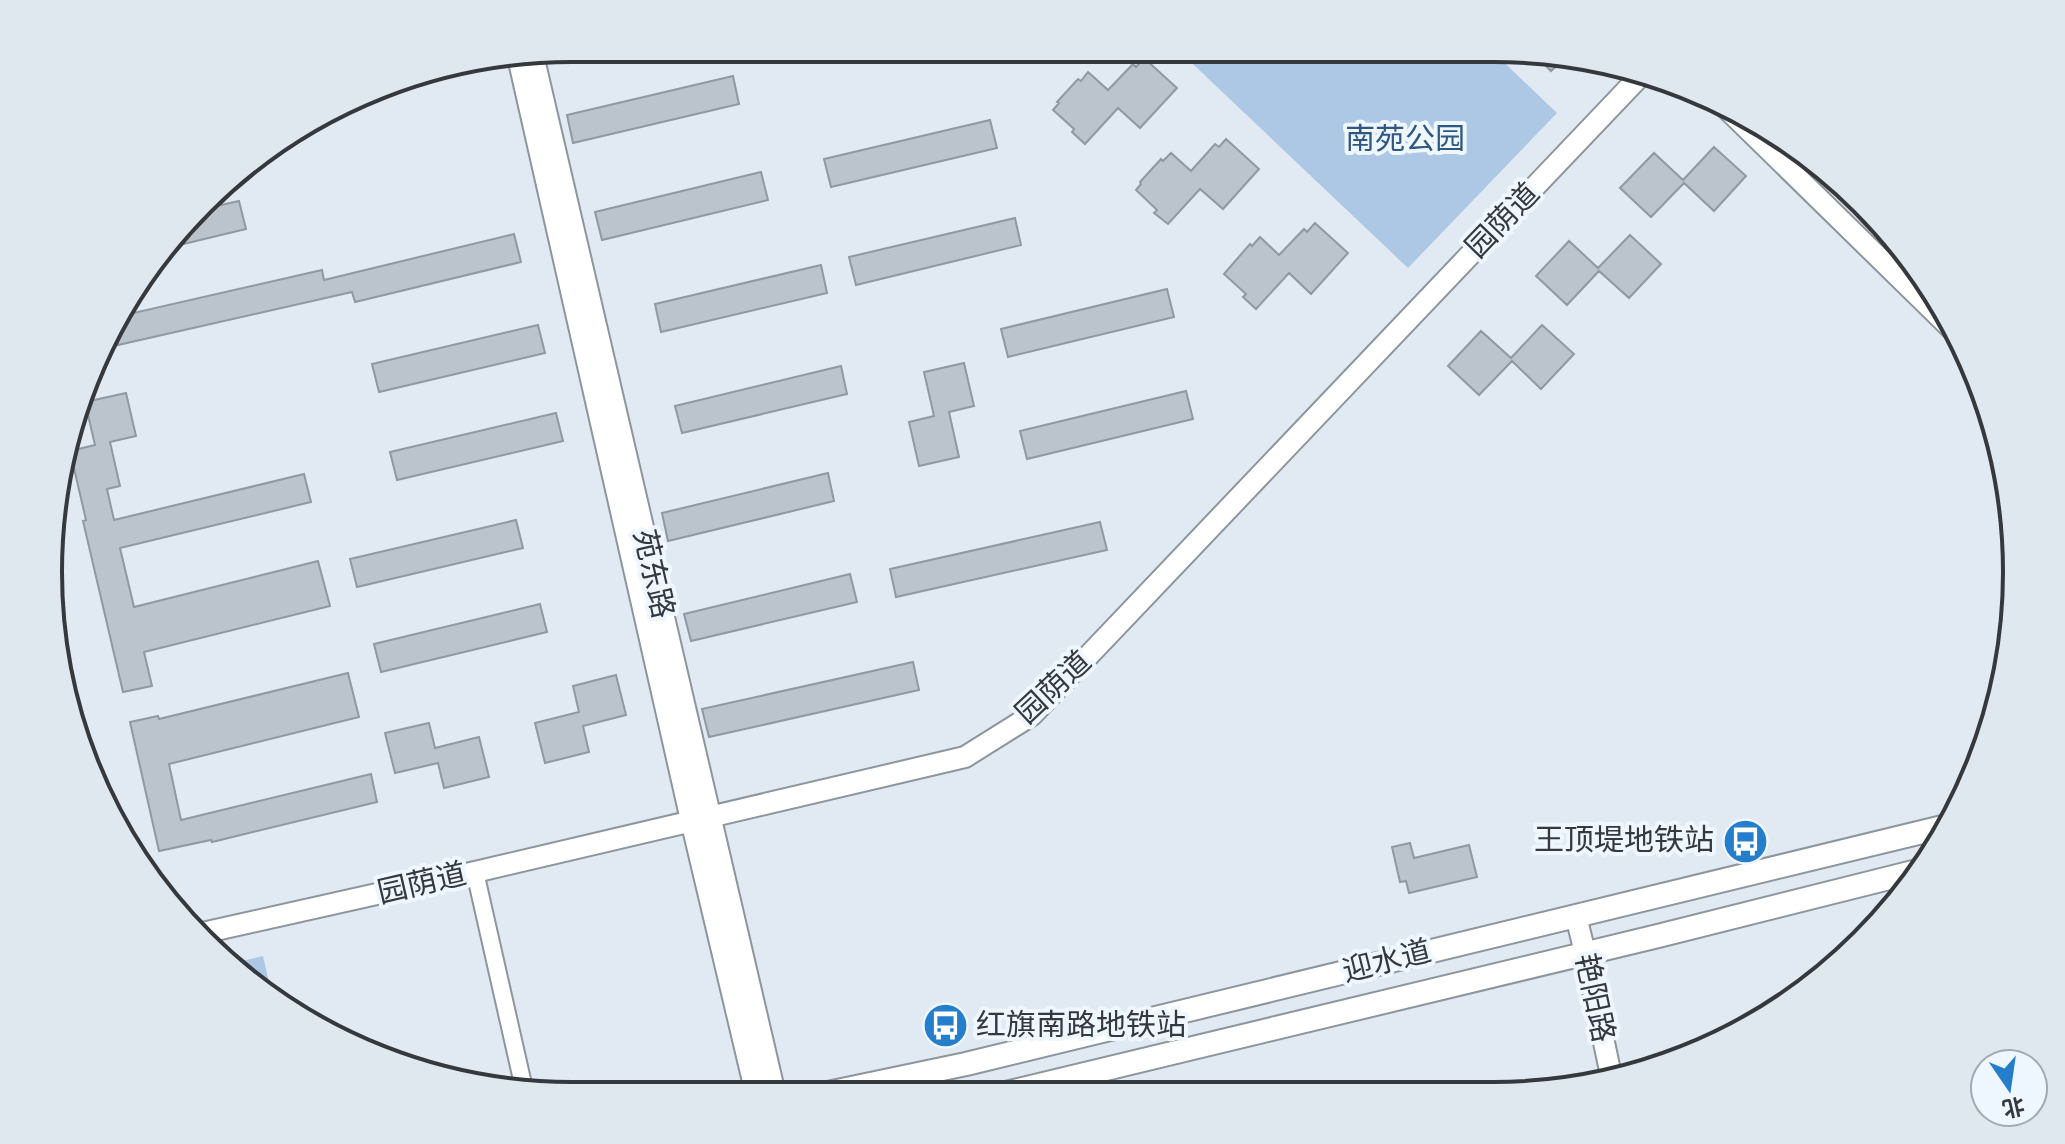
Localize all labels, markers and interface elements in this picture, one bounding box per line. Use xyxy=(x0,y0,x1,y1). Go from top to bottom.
park label: 南苑公园 xyxy=(1345,123,1465,155)
street label: 园荫道 xyxy=(1460,177,1545,264)
street label: 苑东路 xyxy=(628,526,680,621)
street label: 园荫道 xyxy=(1009,645,1097,730)
bus stop icon: 王顶堤地铁站 xyxy=(1721,817,1769,865)
place label: 王顶堤地铁站 xyxy=(1534,824,1714,856)
street label: 园荫道 xyxy=(374,857,469,909)
street label: 迎水道 xyxy=(1339,935,1434,987)
street label: 艳阳路 xyxy=(1570,950,1620,1045)
bus stop icon: 红旗南路地铁站 xyxy=(921,1002,969,1050)
place label: 红旗南路地铁站 xyxy=(976,1009,1186,1041)
north arrow xyxy=(1969,1048,2049,1128)
text: 北 xyxy=(2000,1093,2027,1121)

